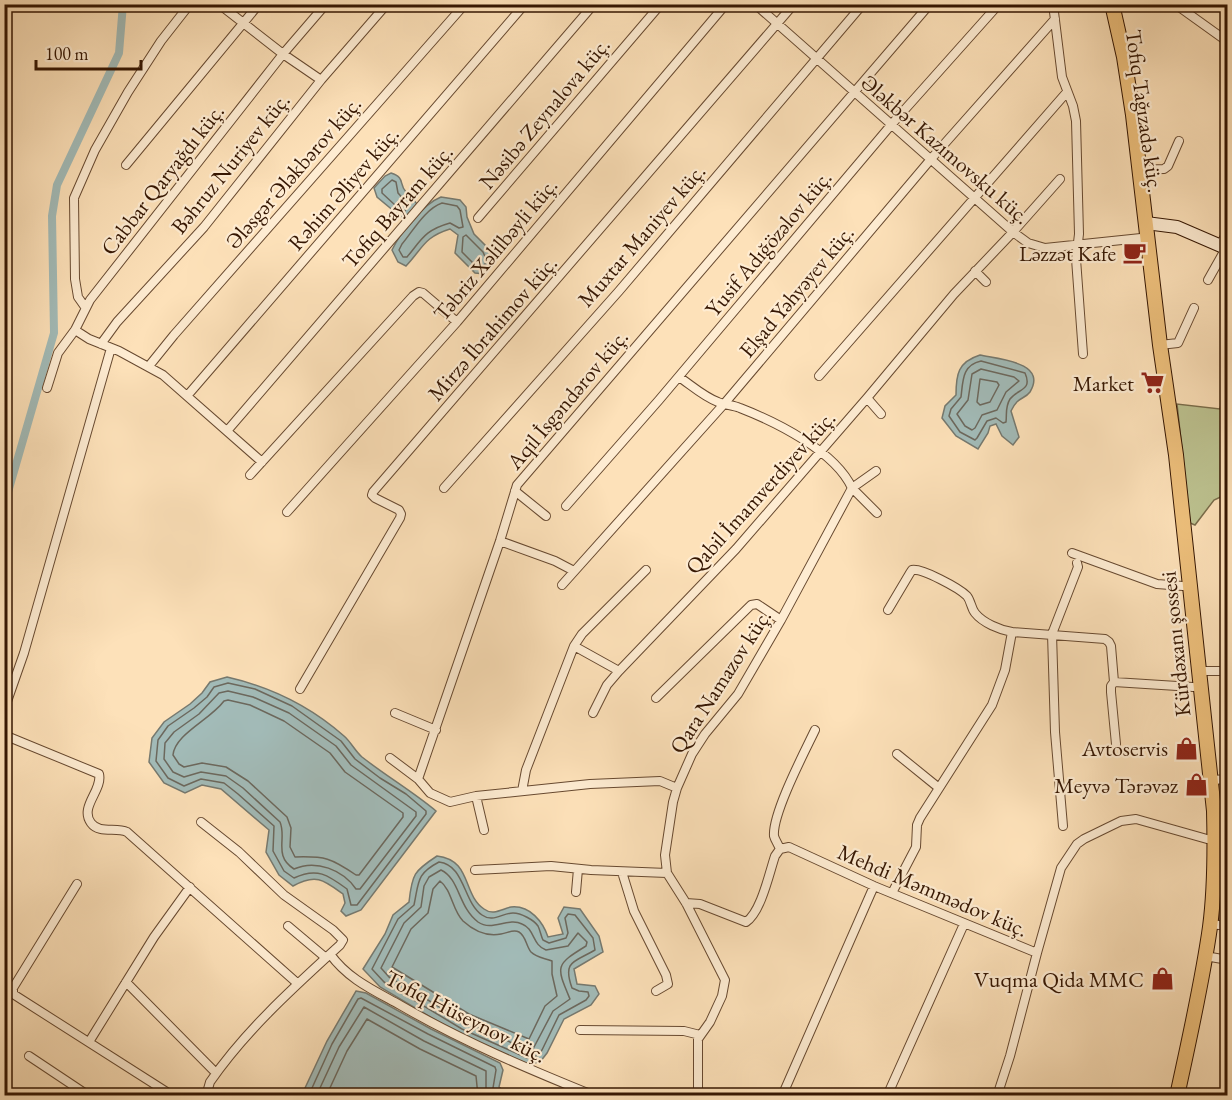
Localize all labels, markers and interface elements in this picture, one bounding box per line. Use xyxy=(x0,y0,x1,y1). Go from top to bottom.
street label: Tofiq Tağızadə küç. xyxy=(1119,28,1170,194)
street label: Nəsibə Zeynalova küç. xyxy=(472,31,616,195)
scale bar xyxy=(36,33,141,71)
text: 100 m xyxy=(45,42,89,65)
street label: Ələkbər Kazımovsku küç. xyxy=(855,68,1036,231)
street label: Bəhruz Nuriyev küç. xyxy=(164,87,296,240)
street label: Ələsgər Ələkbərov küç. xyxy=(219,90,368,255)
street label: Cabbar Qaryağdı küç. xyxy=(94,98,231,261)
street label: Rəhim Əliyev küç. xyxy=(281,120,405,257)
street label: Tofiq Bayram küç. xyxy=(335,138,459,274)
street label: Muxtar Maniyev küç. xyxy=(571,157,712,313)
street label: Yusif Adığözəlov küç. xyxy=(699,164,838,323)
street label: Təbriz Xəlilbəyli küç. xyxy=(427,172,564,327)
street label: Elşad Yəhyəyev küç. xyxy=(732,219,860,364)
place label: Ləzzət Kafe xyxy=(1019,239,1116,268)
cafe icon: Ləzzət Kafe xyxy=(1121,240,1147,266)
street label: Mirzə İbrahimov küç. xyxy=(421,250,564,407)
street label: Aqil İsgəndərov küç. xyxy=(500,323,635,476)
place label: Market xyxy=(1073,369,1134,398)
supermarket icon: Market xyxy=(1139,370,1165,396)
street label: Qabil İmamverdiyev küç. xyxy=(679,404,842,580)
street label: Kürdəxanı şossesi xyxy=(1153,570,1198,718)
street label: Qara Namazov küç. xyxy=(663,604,778,759)
place label: Avtoservis xyxy=(1081,734,1168,763)
shop icon: Avtoservis xyxy=(1173,735,1199,761)
place label: Meyvə Tərəvəz xyxy=(1054,771,1179,800)
shop icon: Meyvə Tərəvəz xyxy=(1183,772,1209,798)
street label: Mehdi Məmmədov küç. xyxy=(833,837,1032,944)
street label: Tofiq Hüseynov küç. xyxy=(380,963,551,1070)
place label: Vuqma Qida MMC xyxy=(974,965,1144,994)
shop icon: Vuqma Qida MMC xyxy=(1149,966,1175,992)

